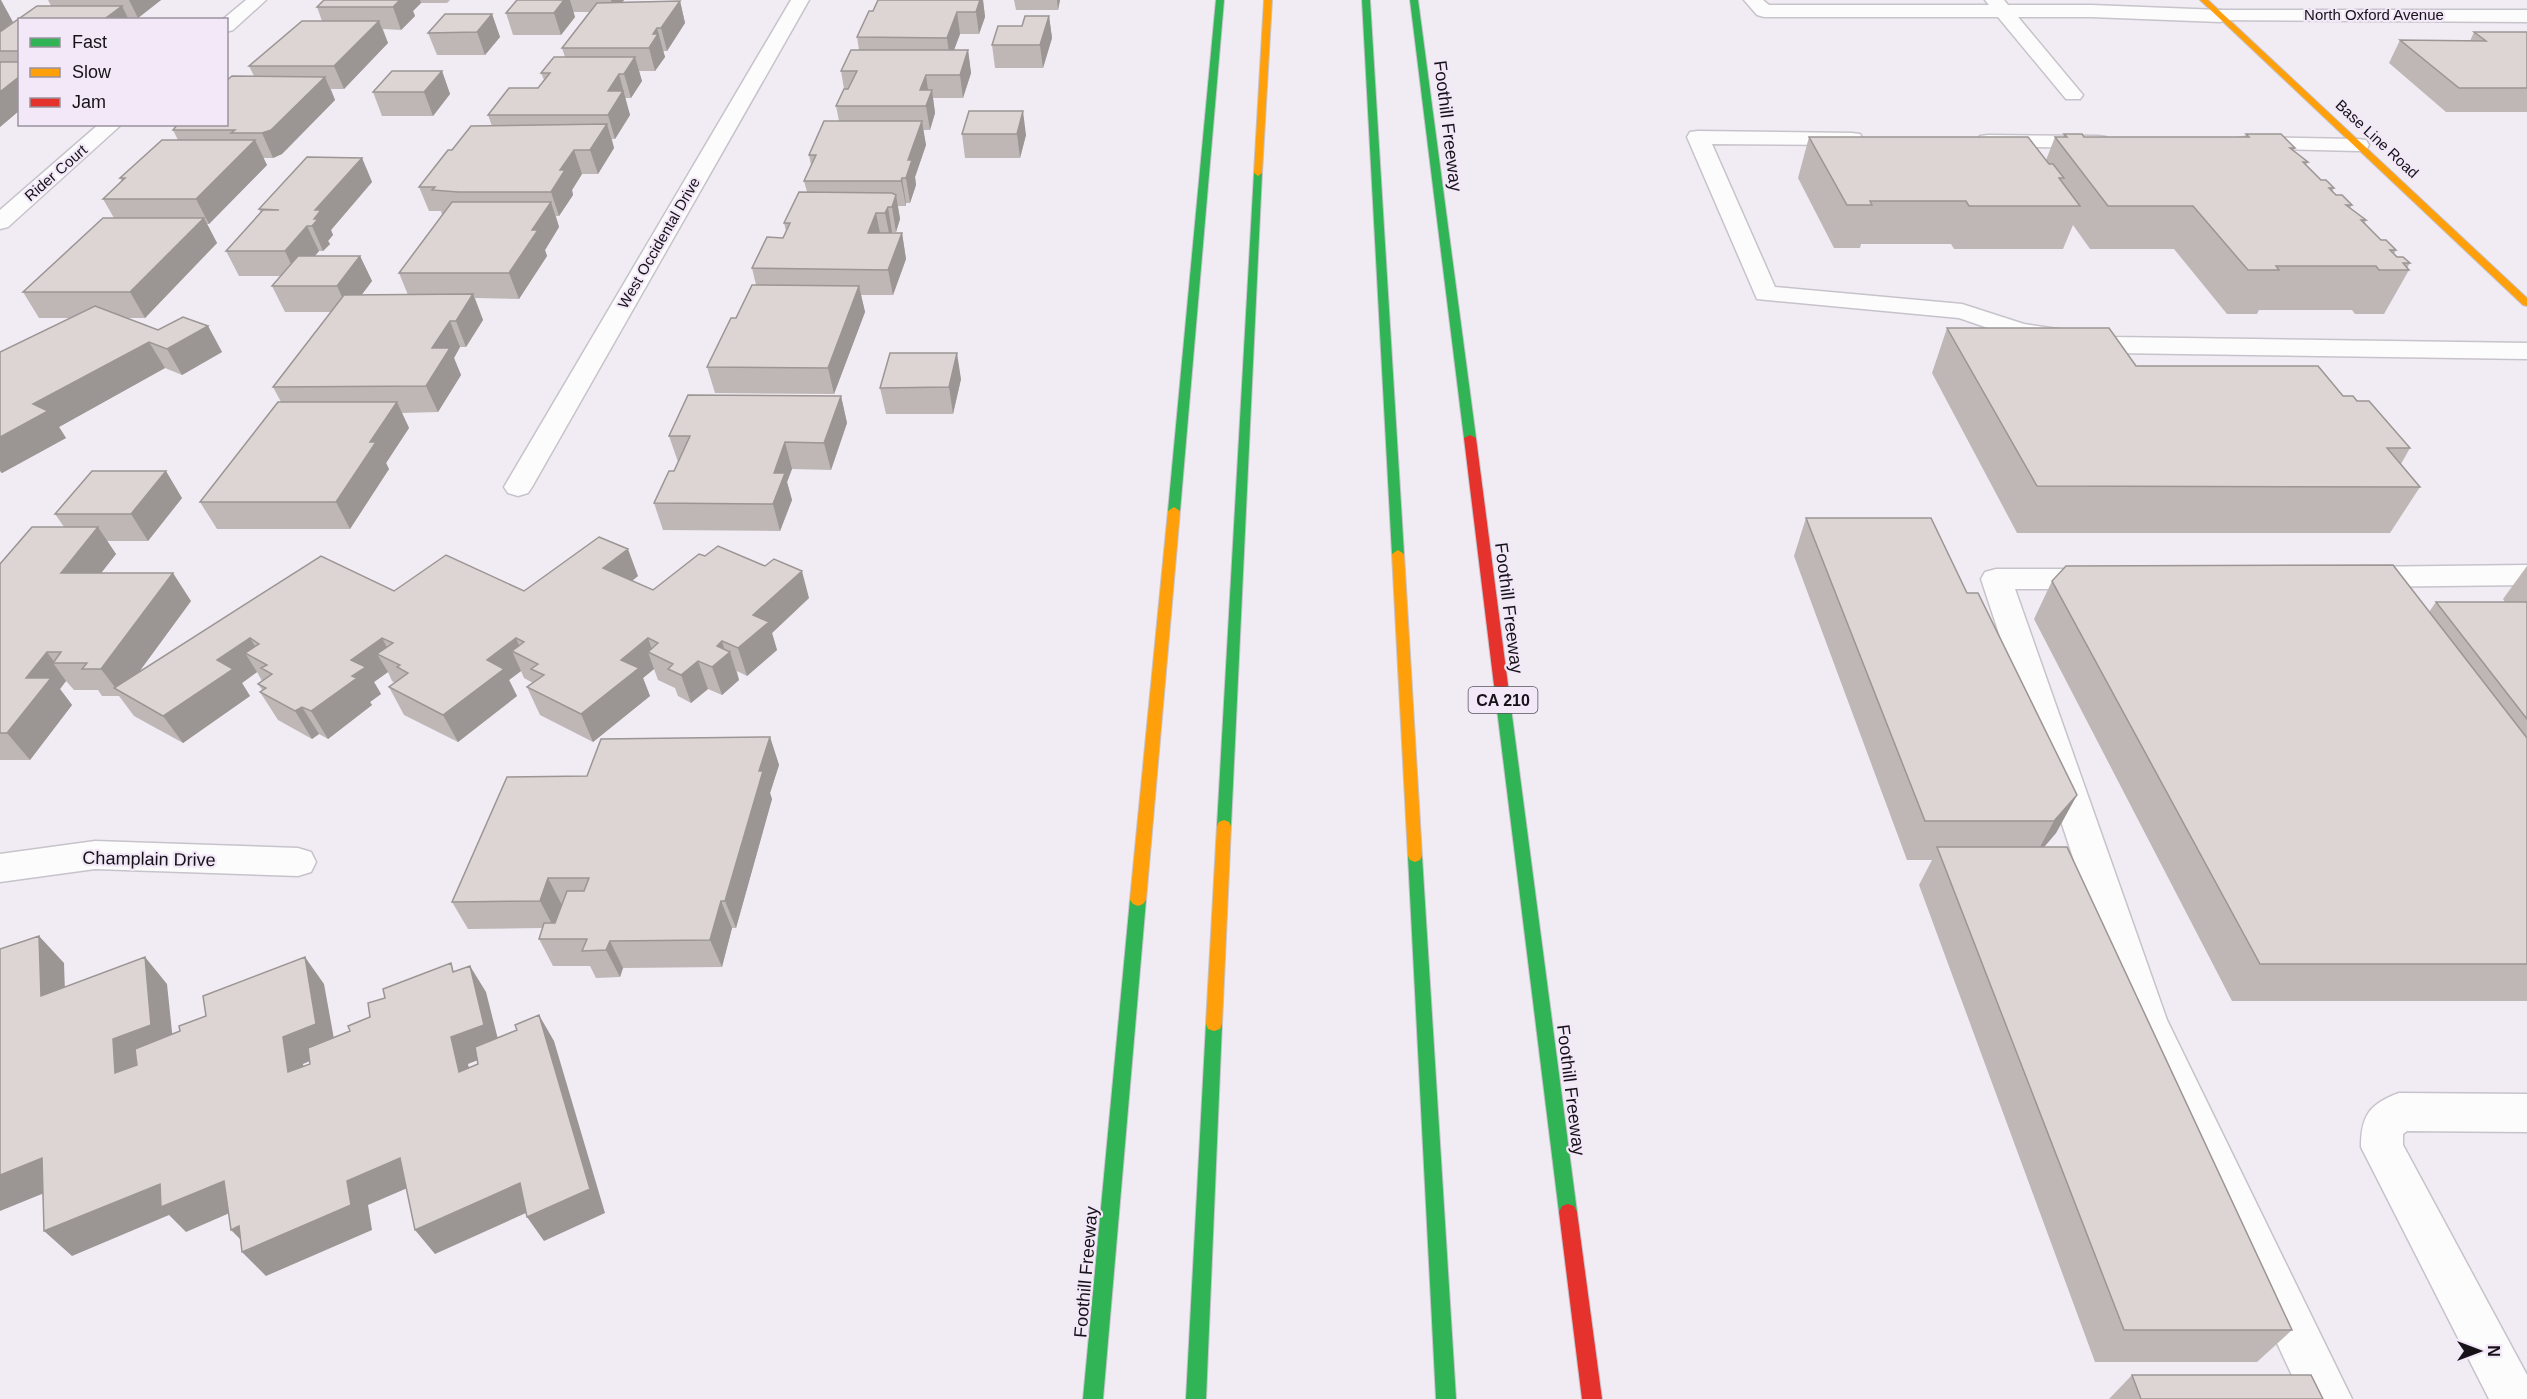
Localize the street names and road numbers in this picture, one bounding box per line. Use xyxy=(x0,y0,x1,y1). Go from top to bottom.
street label: North Oxford Avenue xyxy=(2304,6,2444,23)
street label: Foothill Freeway xyxy=(1430,59,1466,193)
street label: Base Line Road xyxy=(2333,96,2422,181)
street label: Rider Court xyxy=(21,141,91,204)
street label: West Occidental Drive xyxy=(614,174,703,311)
street label: Foothill Freeway xyxy=(1491,541,1527,675)
road number: CA 210 xyxy=(1468,687,1538,713)
street label: Champlain Drive xyxy=(82,848,216,870)
street label: Foothill Freeway xyxy=(1553,1023,1589,1157)
street label: Foothill Freeway xyxy=(1070,1205,1102,1339)

